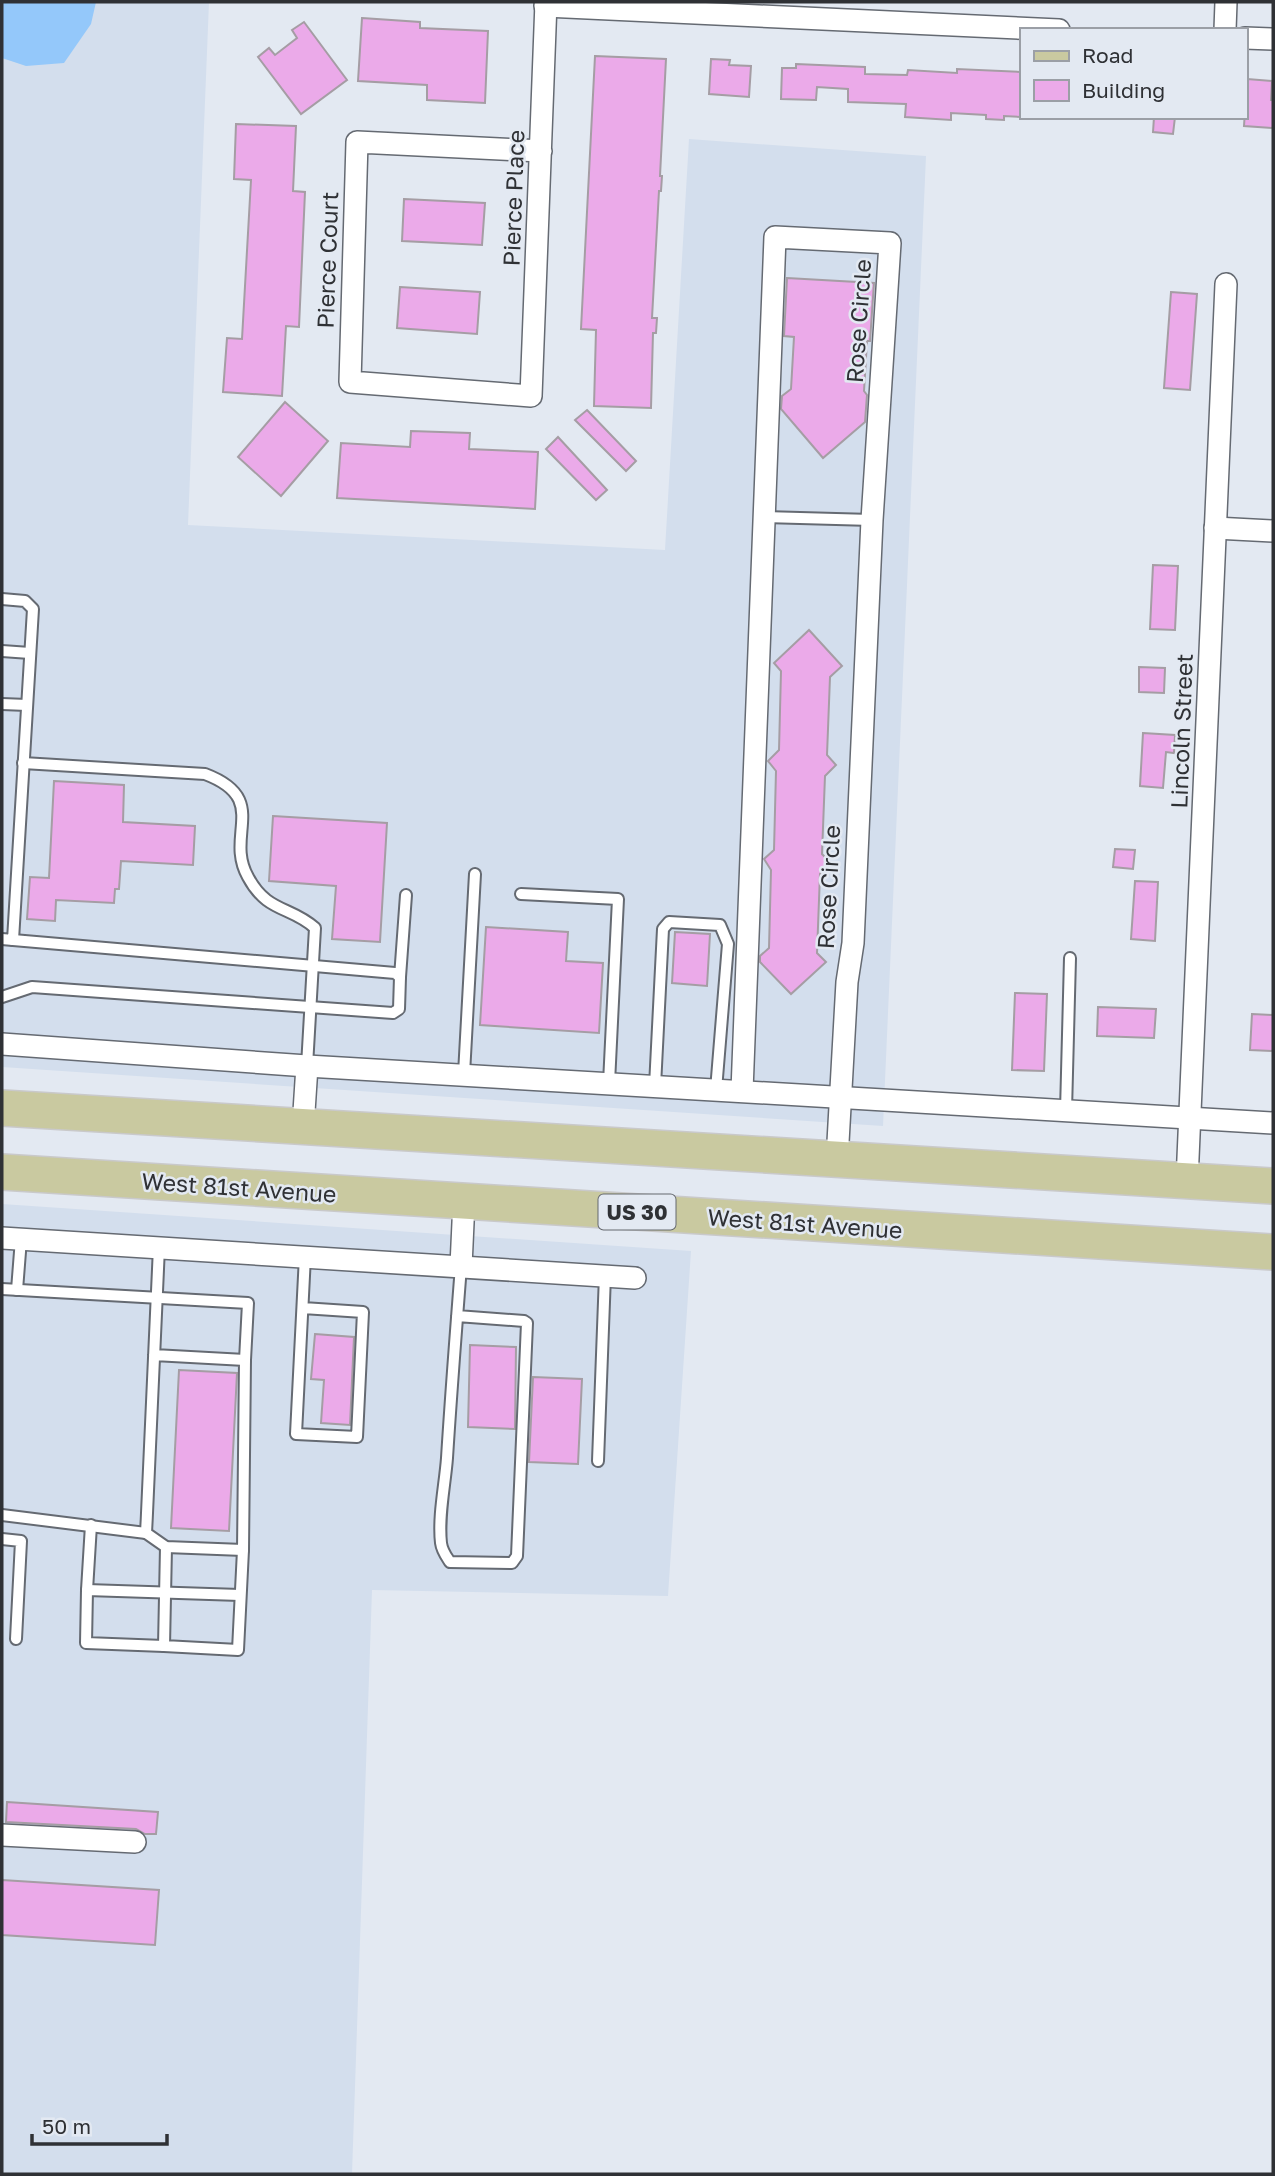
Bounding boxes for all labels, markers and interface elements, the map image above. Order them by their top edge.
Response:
legend [1020,28,1247,119]
text: Road [1082,42,1133,68]
text: Building [1082,77,1165,103]
street label: Pierce Place [497,129,529,267]
street label: Pierce Court [311,191,343,329]
street label: Rose Circle [840,258,876,384]
street label: Lincoln Street [1164,653,1198,809]
street label: Rose Circle [811,824,845,950]
street label: West 81st Avenue [141,1166,337,1208]
road number: US 30 [598,1194,676,1230]
street label: West 81st Avenue [707,1202,903,1244]
scale bar [32,2102,166,2146]
text: 50 m [42,2113,91,2139]

